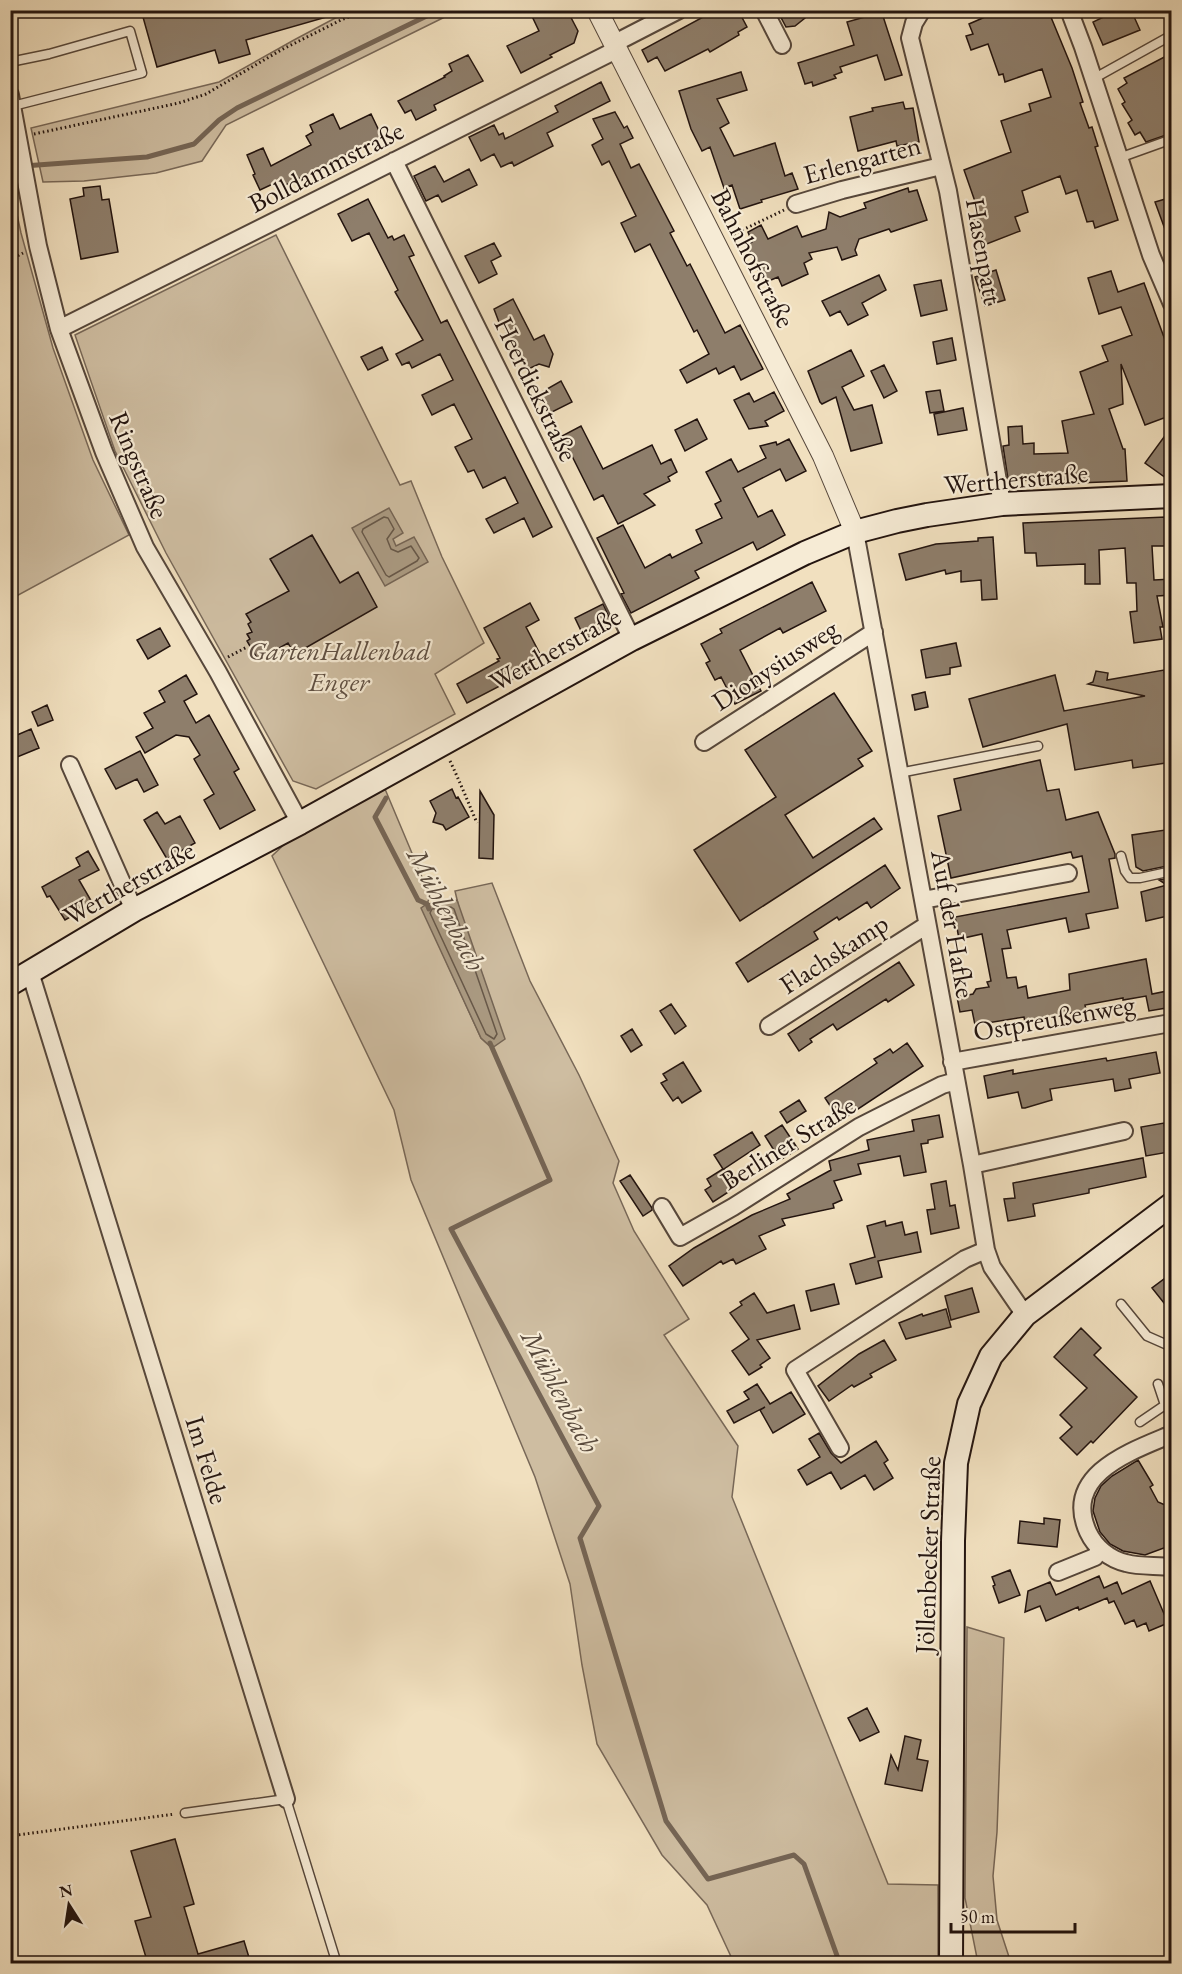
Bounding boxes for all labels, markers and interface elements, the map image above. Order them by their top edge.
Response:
street label: Bolldammstraße [242,113,409,221]
street label: Erlengarten [799,127,925,192]
street label: Bahnhofstraße [703,182,803,333]
street label: Hasenpatt [958,195,1011,307]
street label: Heerdiekstraße [486,311,586,467]
street label: Ringstraße [101,406,178,524]
street label: Wertherstraße [942,455,1090,502]
street label: Wertherstraße [483,598,626,699]
street label: Dionysiusweg [705,611,845,718]
park label: GartenHallenbad Enger [247,633,432,699]
street label: Wertherstraße [57,832,200,933]
water label: Mühlenbach [399,839,495,977]
street label: Auf der Hafke [923,846,984,1001]
street label: Flachskamp [773,905,895,1002]
street label: Ostpreußenweg [970,986,1138,1049]
street label: Berliner Straße [714,1087,862,1198]
water label: Mühlenbach [513,1321,609,1459]
street label: Im Felde [178,1412,237,1508]
street label: Jöllenbecker Straße [906,1456,948,1656]
north arrow [39,1875,99,1935]
text: N [57,1879,75,1902]
scale bar [951,1896,1076,1934]
text: 50 m [960,1905,995,1928]

